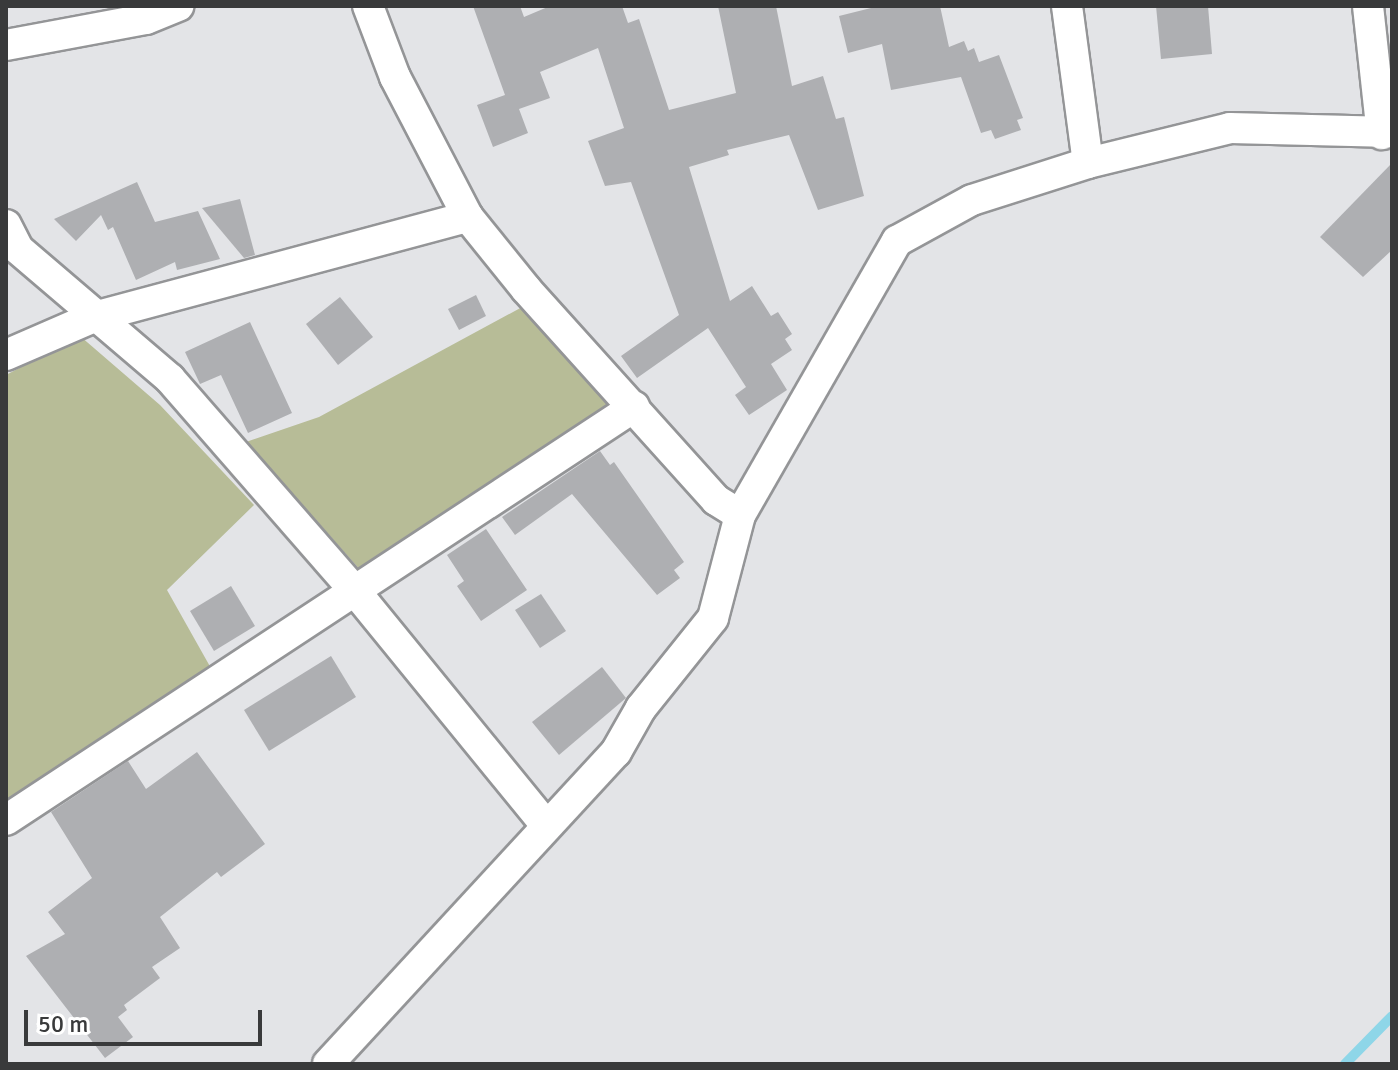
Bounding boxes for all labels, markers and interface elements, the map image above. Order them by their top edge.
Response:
scale bar [28,994,266,1044]
text: 50 m [38,1009,88,1039]

